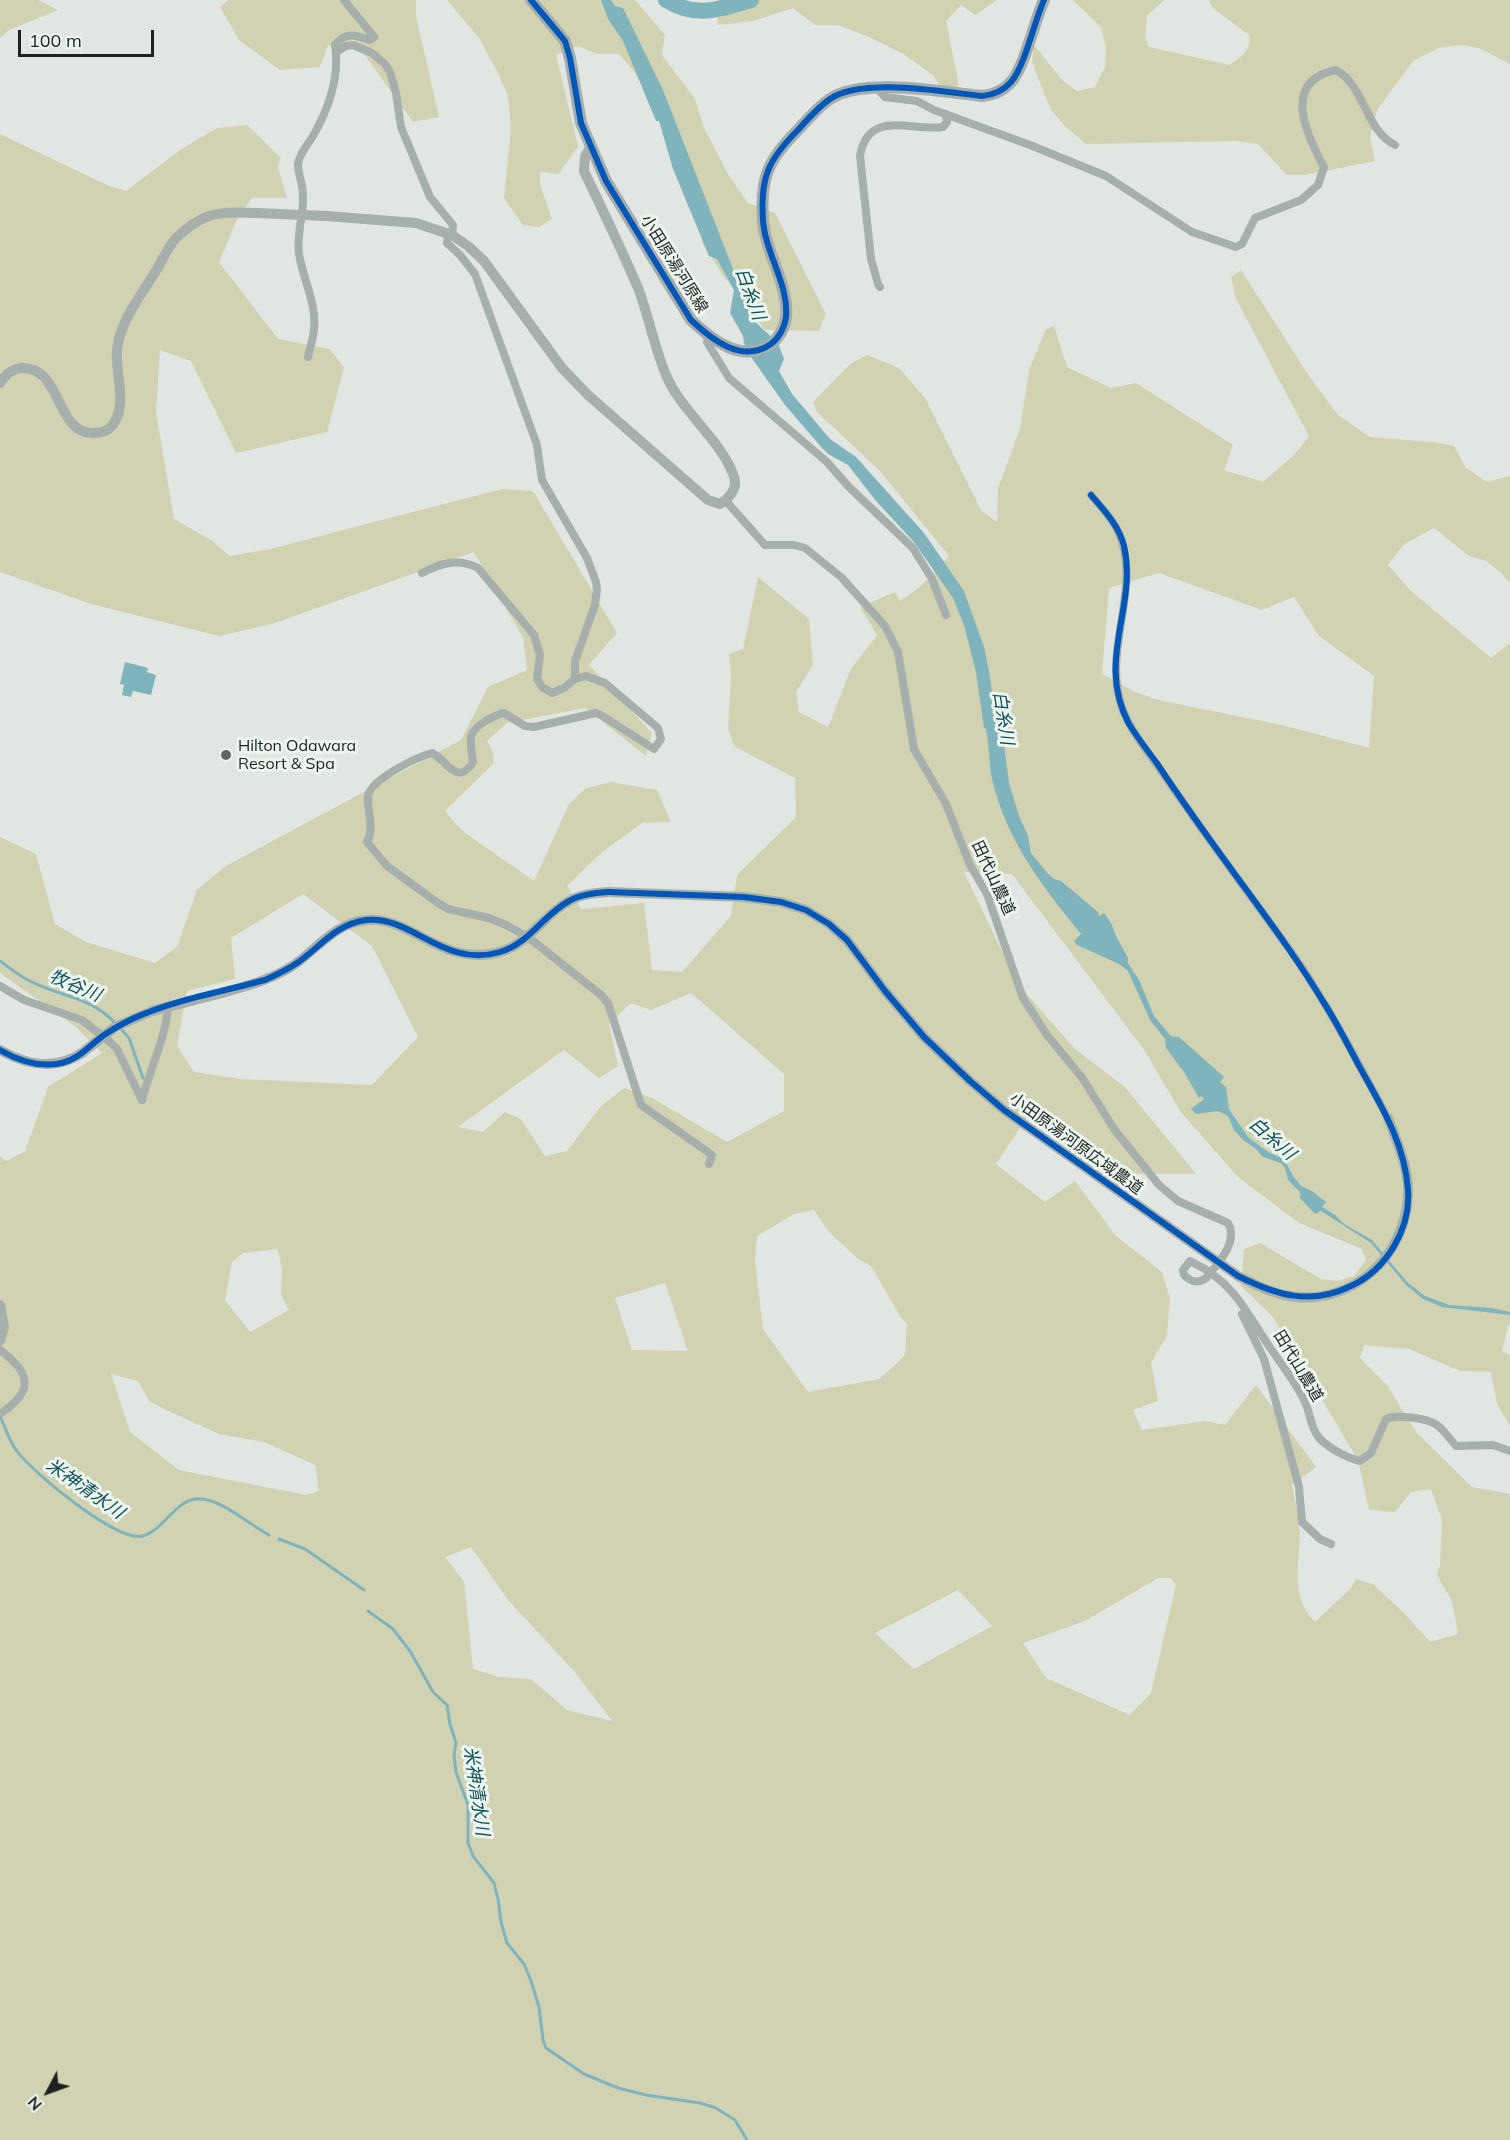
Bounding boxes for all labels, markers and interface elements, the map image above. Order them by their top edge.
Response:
scale bar [21,18,158,56]
text: 100 m [29,29,82,52]
street label: 小田原湯河原線 [636,211,712,317]
water label: 白糸川 [731,265,769,323]
water label: 白糸川 [988,690,1018,746]
place label: Hilton Odawara Resort & Spa [238,736,356,774]
marker: Hilton Odawara Resort & Spa [219,748,233,762]
street label: 田代山農道 [967,838,1019,918]
water label: 牧谷川 [46,966,104,1006]
street label: 小田原湯河原広域農道 [1006,1089,1146,1199]
water label: 白糸川 [1245,1113,1299,1165]
street label: 田代山農道 [1269,1327,1327,1405]
water label: 米神清水川 [42,1454,128,1524]
water label: 米神清水川 [459,1745,493,1837]
north arrow [18,2062,78,2122]
text: N [23,2093,46,2115]

